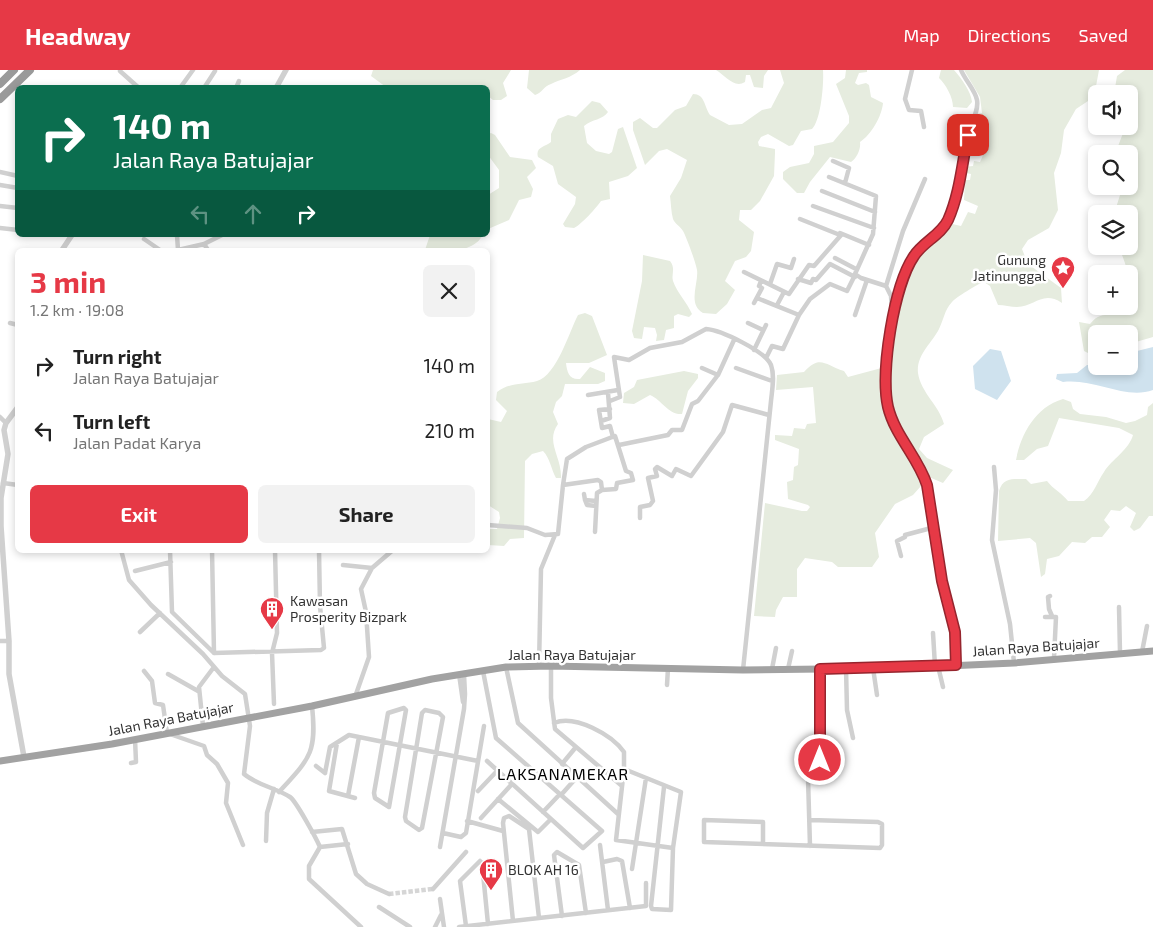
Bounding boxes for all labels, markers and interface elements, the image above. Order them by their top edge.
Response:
text: Headway [25,21,131,50]
text: Map [903,24,940,46]
text: Directions [968,24,1051,46]
text: Saved [1079,24,1128,46]
map controls [1088,85,1138,375]
button: sound [1088,85,1138,135]
text: 140 m [113,104,211,146]
icon: right [30,105,95,170]
pin [947,114,989,156]
icon: arrive [954,121,982,149]
button: search [1088,145,1138,195]
text: Jalan Raya Batujajar [113,146,314,172]
icon: left [186,200,214,228]
icon: ahead [239,200,267,228]
icon: right [292,200,320,228]
button: layers [1088,205,1138,255]
place label: Gunung Jatinunggal [973,251,1047,284]
place icon: Gunung Jatinunggal [1050,255,1076,289]
text: 3 min [30,263,106,299]
button: close [423,265,475,317]
button: + [1088,265,1138,315]
text: 1.2 km · 19:08 [30,300,124,319]
button: − [1088,325,1138,375]
text: Turn right [73,345,161,368]
icon: right [30,352,58,380]
text: 140 m [423,354,475,377]
text: Jalan Raya Batujajar [73,368,219,387]
text: Turn left [73,410,150,433]
icon: left [30,417,58,445]
text: 210 m [424,419,475,442]
text: Jalan Padat Karya [73,433,201,452]
button: Exit [30,485,248,543]
button: Share [258,485,475,543]
place label: Kawasan Prosperity Bizpark [290,592,407,625]
building icon: Kawasan Prosperity Bizpark [259,596,285,630]
street label: Jalan Raya Batujajar [972,634,1101,659]
street label: Jalan Raya Batujajar [508,646,636,663]
street label: Jalan Raya Batujajar [107,698,236,739]
position arrow [793,733,845,785]
district label: LAKSANAMEKAR [497,764,629,783]
building icon: BLOK AH 16 [478,857,504,891]
place label: BLOK AH 16 [508,861,579,878]

